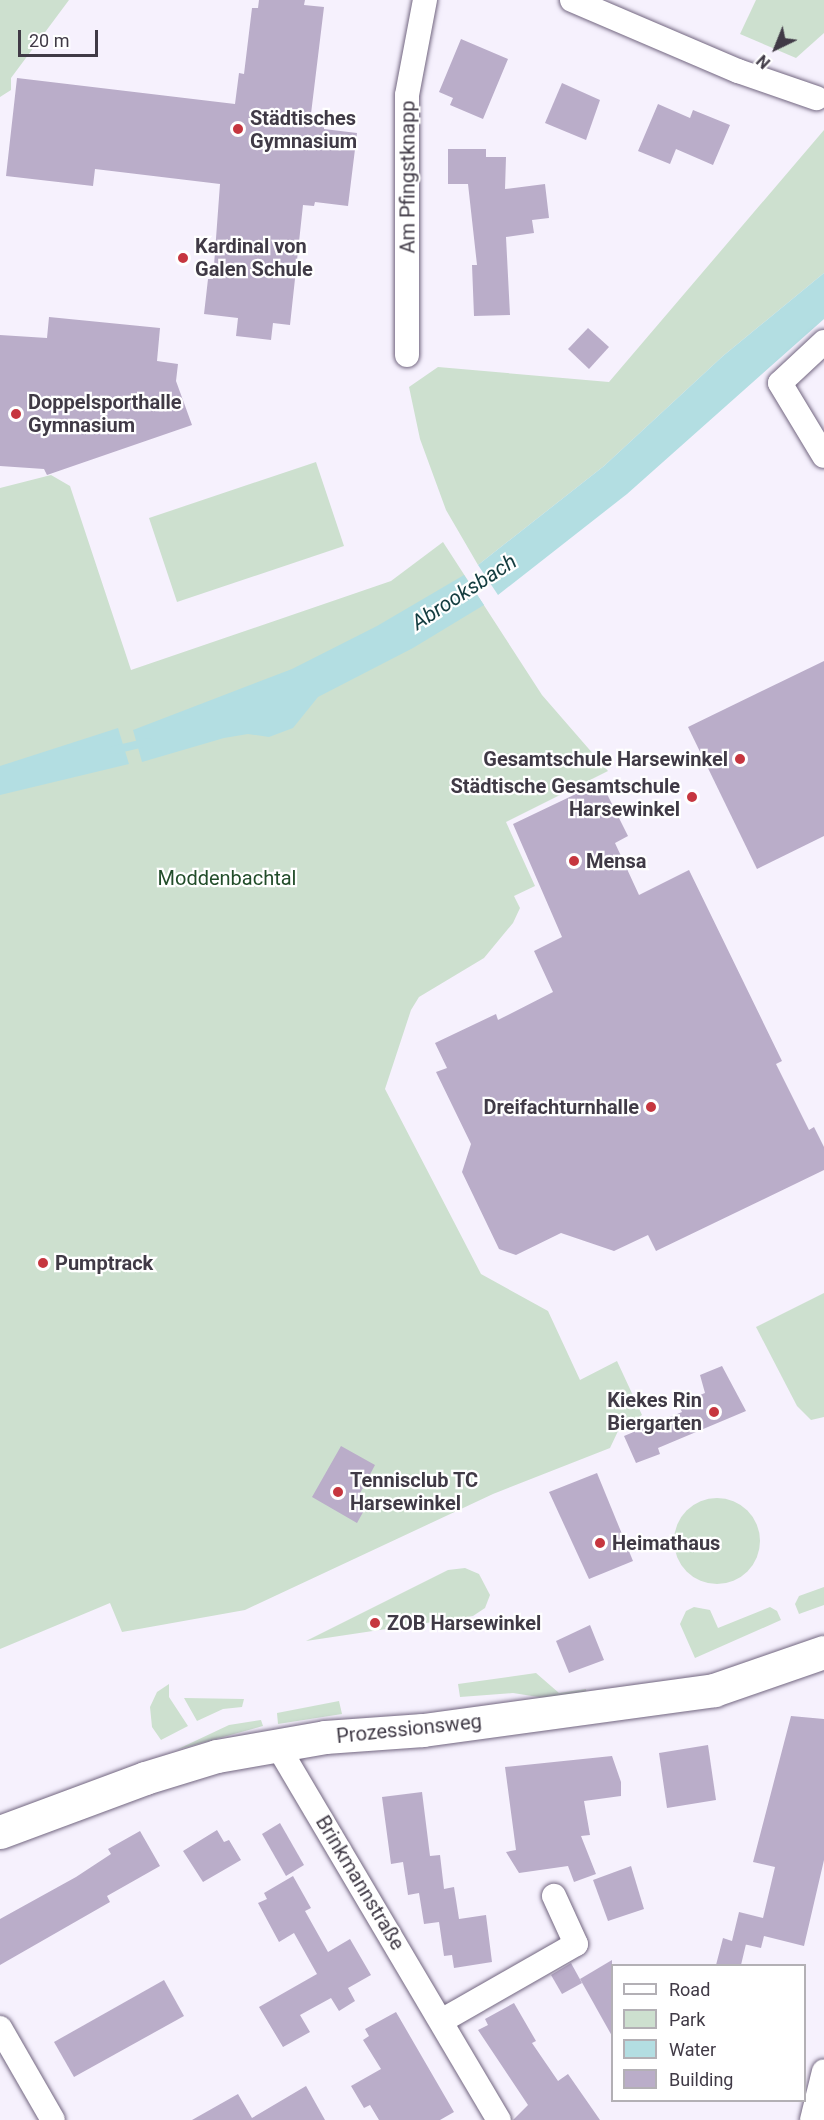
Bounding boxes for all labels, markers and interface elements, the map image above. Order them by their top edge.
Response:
scale bar [21,18,100,56]
north arrow [746,18,806,78]
text: 20 m [29,30,69,51]
text: N [753,51,774,72]
street label: Am Pfingstknapp [396,101,420,253]
place label: Städtisches Gymnasium [250,106,357,153]
marker: Städtisches Gymnasium [231,122,245,136]
place label: Kardinal von Galen Schule [195,234,313,281]
marker: Kardinal von Galen Schule [176,251,190,265]
place label: Doppelsporthalle Gymnasium [28,390,182,437]
marker: Doppelsporthalle Gymnasium [9,407,23,421]
water label: Abrooksbach [407,549,521,635]
place label: Gesamtschule Harsewinkel [483,747,728,771]
marker: Gesamtschule Harsewinkel [733,752,747,766]
place label: Städtische Gesamtschule Harsewinkel [451,774,680,821]
marker: Städtische Gesamtschule Harsewinkel [685,790,699,804]
place label: Mensa [586,849,646,873]
marker: Mensa [567,854,581,868]
park label: Moddenbachtal [158,866,296,890]
place label: Dreifachturnhalle [483,1095,639,1119]
marker: Dreifachturnhalle [644,1100,658,1114]
place label: Pumptrack [55,1251,153,1275]
marker: Pumptrack [36,1256,50,1270]
place label: Kiekes Rin Biergarten [607,1388,702,1435]
marker: Kiekes Rin Biergarten [707,1405,721,1419]
place label: Tennisclub TC Harsewinkel [350,1468,479,1515]
marker: Tennisclub TC Harsewinkel [331,1485,345,1499]
place label: Heimathaus [612,1531,720,1555]
marker: Heimathaus [593,1536,607,1550]
place label: ZOB Harsewinkel [387,1611,541,1635]
marker: ZOB Harsewinkel [368,1616,382,1630]
street label: Prozessionsweg [335,1709,483,1749]
street label: Brinkmannstraße [310,1811,410,1955]
legend [611,1964,806,2102]
text: Road [669,1979,710,2000]
text: Park [669,2009,705,2030]
text: Water [669,2039,716,2060]
text: Building [669,2069,733,2090]

